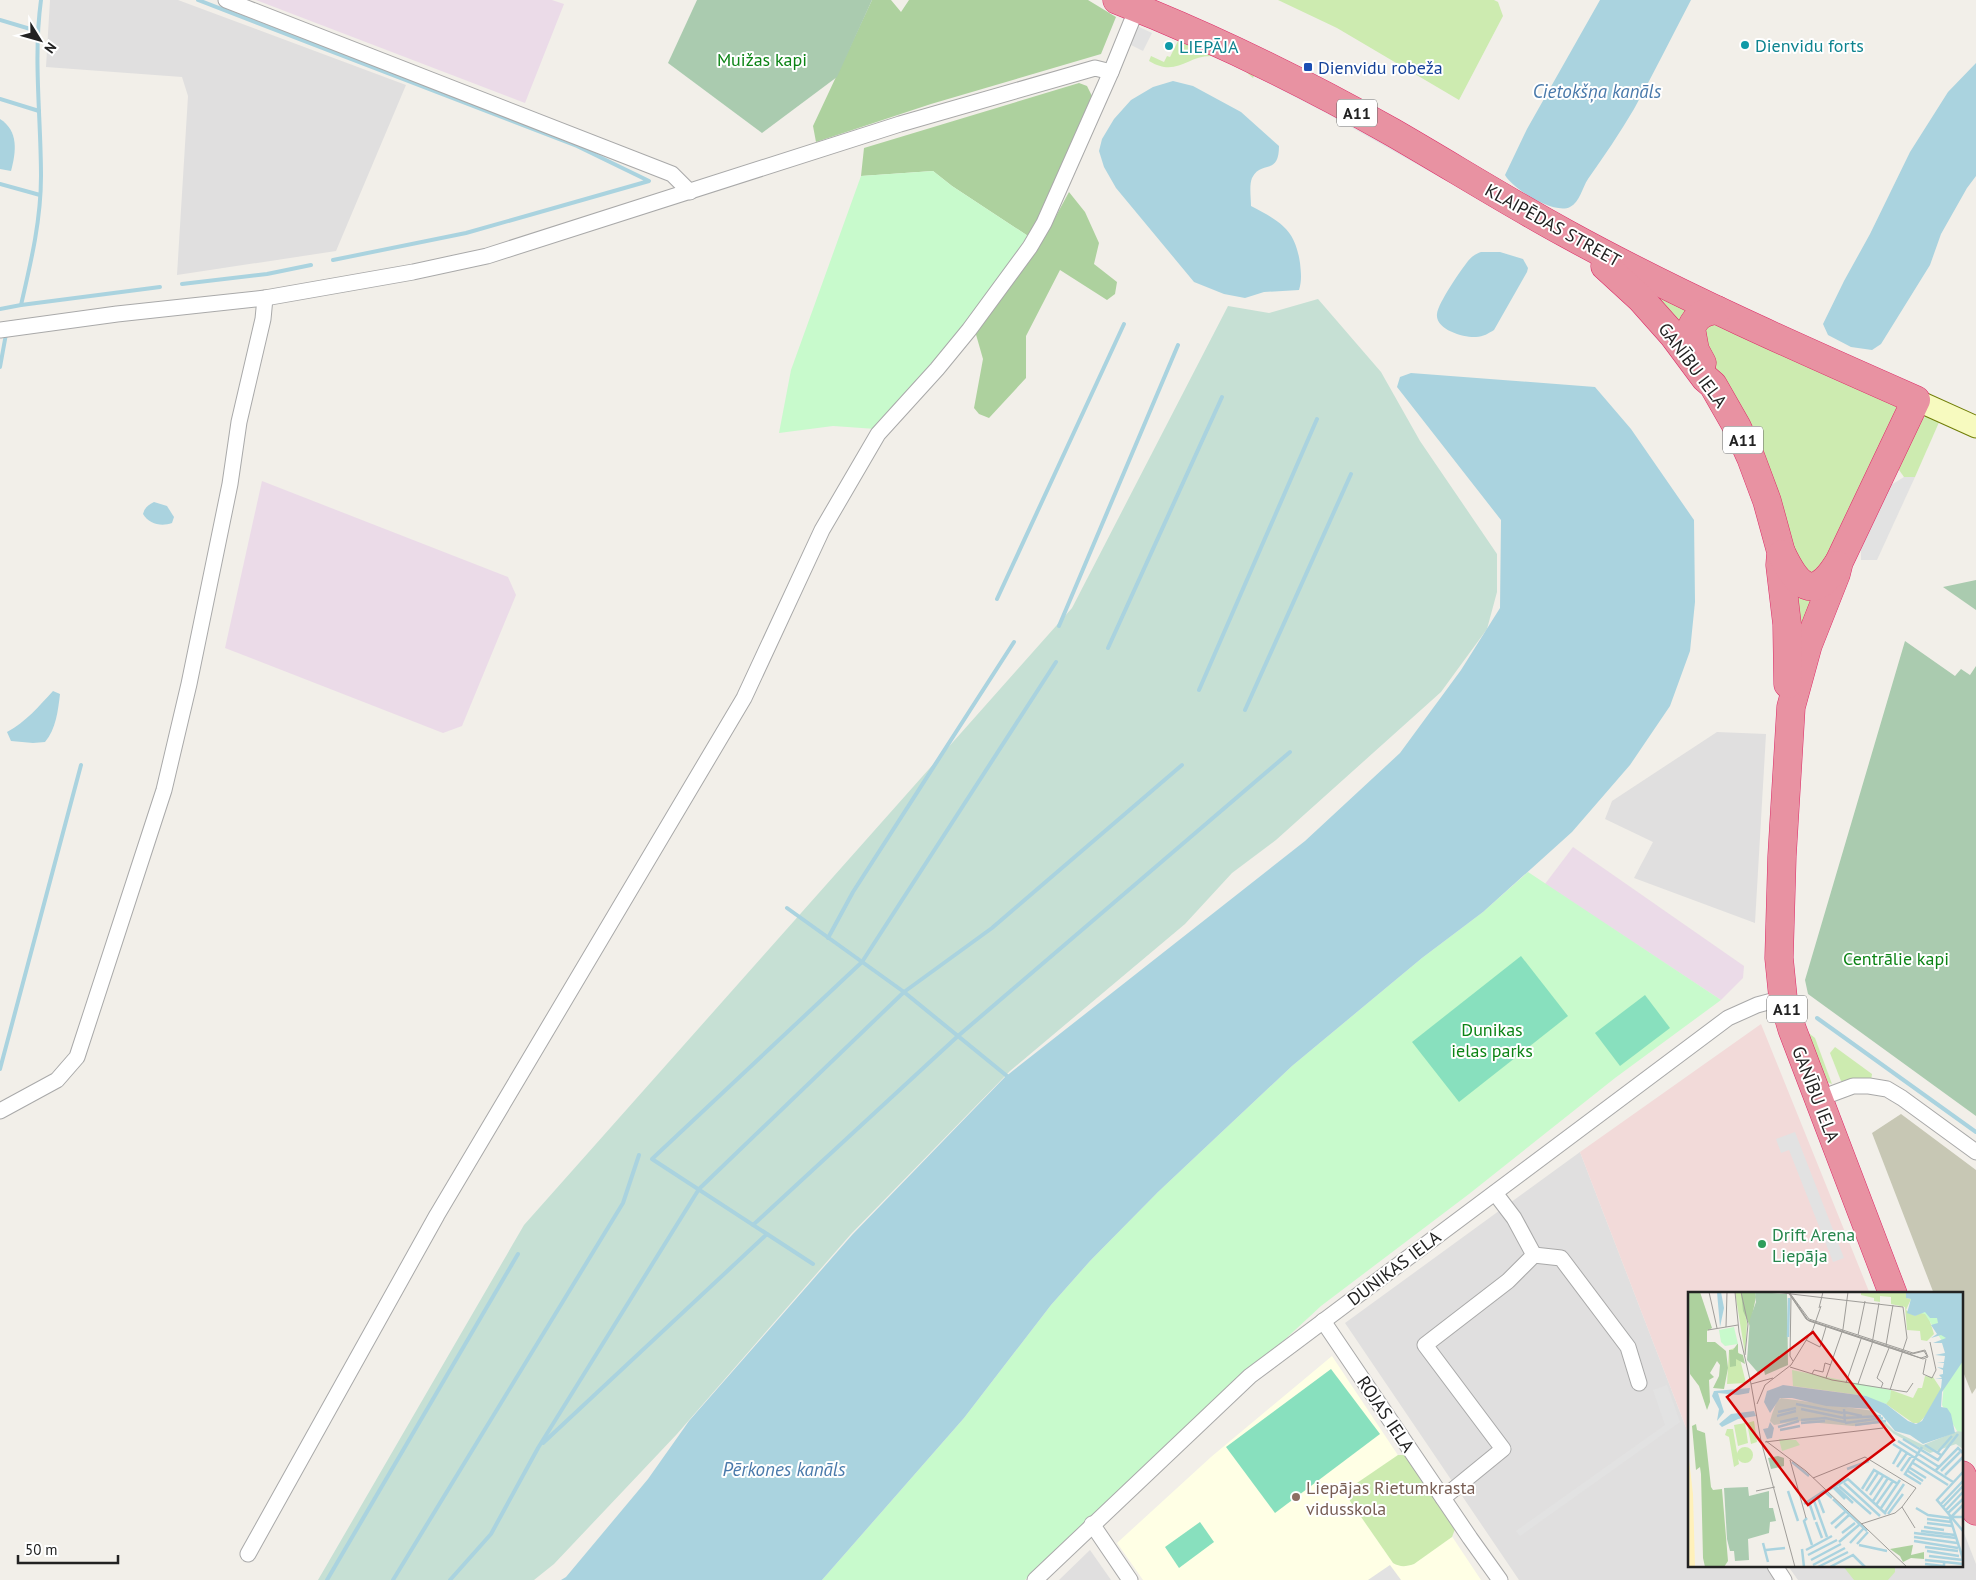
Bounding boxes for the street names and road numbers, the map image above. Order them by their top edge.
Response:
road number: A11 [1337,100,1377,126]
street label: KLAIPĒDAS STREET [1481,178,1625,272]
street label: GANĪBU IELA [1653,318,1733,413]
road number: A11 [1723,426,1763,454]
road number: A11 [1767,996,1807,1022]
street label: GANĪBU IELA [1787,1043,1845,1146]
street label: DUNIKAS IELA [1343,1225,1446,1311]
street label: ROJAS IELA [1352,1371,1420,1457]

